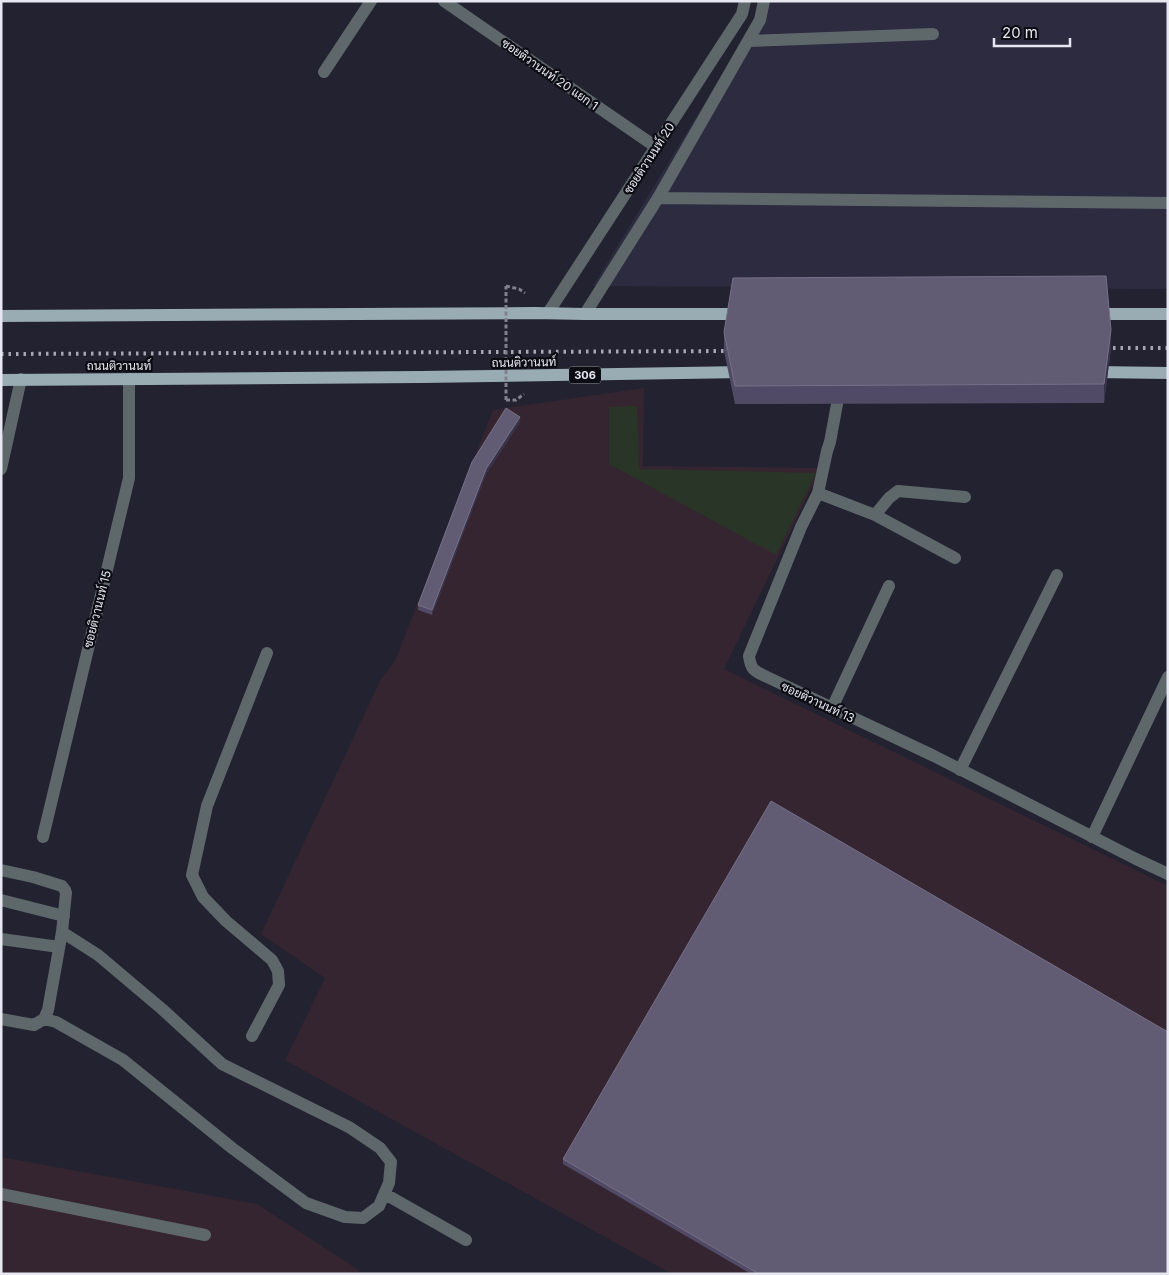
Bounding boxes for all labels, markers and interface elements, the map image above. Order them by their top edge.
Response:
scale bar [994,15,1070,47]
text: 20 m [1002,23,1038,42]
street label: ซอยติวานนท์ 20 แยก 1 [499,35,601,113]
street label: ซอยติวานนท์ 20 [620,120,678,196]
street label: ถนนติวานนท์ [492,354,556,370]
street label: ถนนติวานนท์ [87,358,151,373]
road number: 306 [569,366,601,384]
street label: ซอยติวานนท์ 15 [80,569,114,649]
street label: ซอยติวานนท์ 13 [779,678,857,726]

